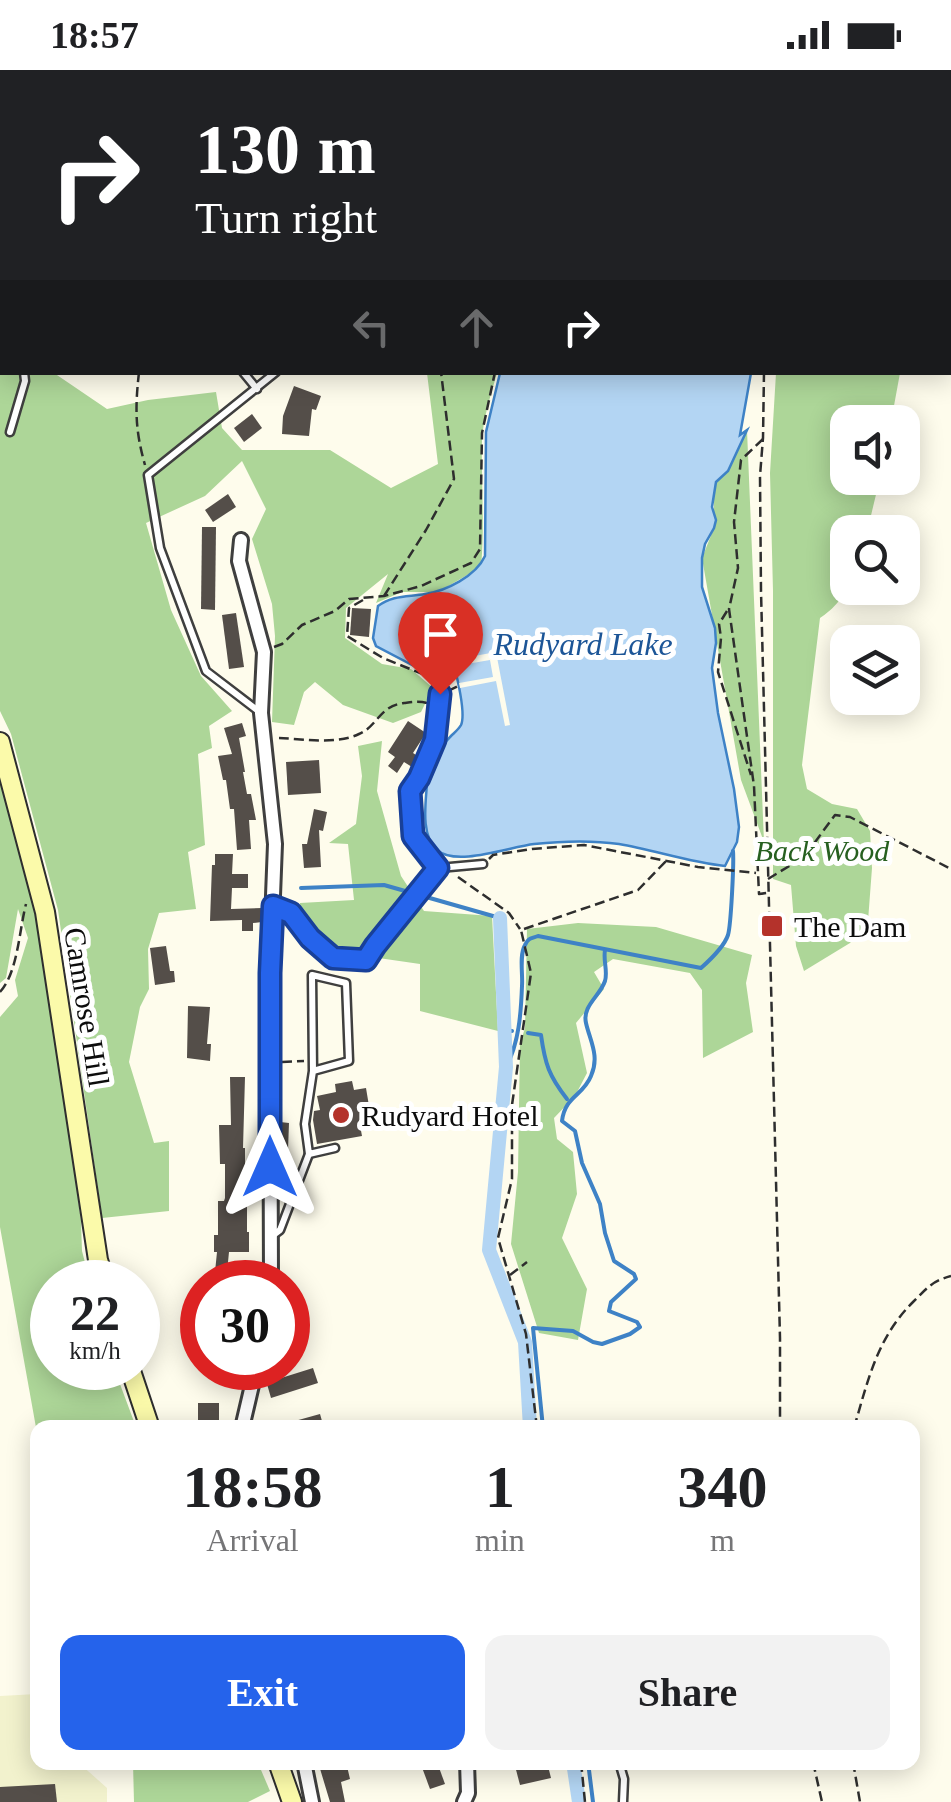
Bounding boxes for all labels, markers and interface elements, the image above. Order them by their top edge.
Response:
text: 18:57 [50,14,139,56]
icon: right [30,110,160,240]
text: 130 m [195,111,376,188]
text: Turn right [195,193,377,243]
icon: left [344,300,399,355]
icon: ahead [449,300,504,355]
icon: right [554,300,609,355]
map controls [830,405,920,715]
button: sound [830,405,920,495]
button: search [830,515,920,605]
pin [398,592,483,695]
icon: arrive [413,607,468,662]
button: layers [830,625,920,715]
water label: Rudyard Lake [492,626,673,662]
park label: Back Wood [755,834,890,867]
place label: The Dam [794,910,906,943]
marker: The Dam [759,913,785,939]
street label: Camrose Hill [58,925,116,1089]
place label: Rudyard Hotel [361,1099,538,1132]
marker: Rudyard Hotel [330,1104,352,1126]
position arrow [218,1115,322,1219]
speed limit sign: 30 [180,1260,310,1390]
text: 22 [70,1285,120,1341]
text: km/h [69,1337,121,1364]
text: 18:58 [183,1454,323,1520]
text: 1 [485,1454,515,1520]
text: 340 [677,1454,767,1520]
text: Arrival [206,1522,299,1558]
text: min [475,1522,525,1558]
text: m [710,1522,735,1558]
button: Exit [60,1635,465,1750]
button: Share [485,1635,890,1750]

